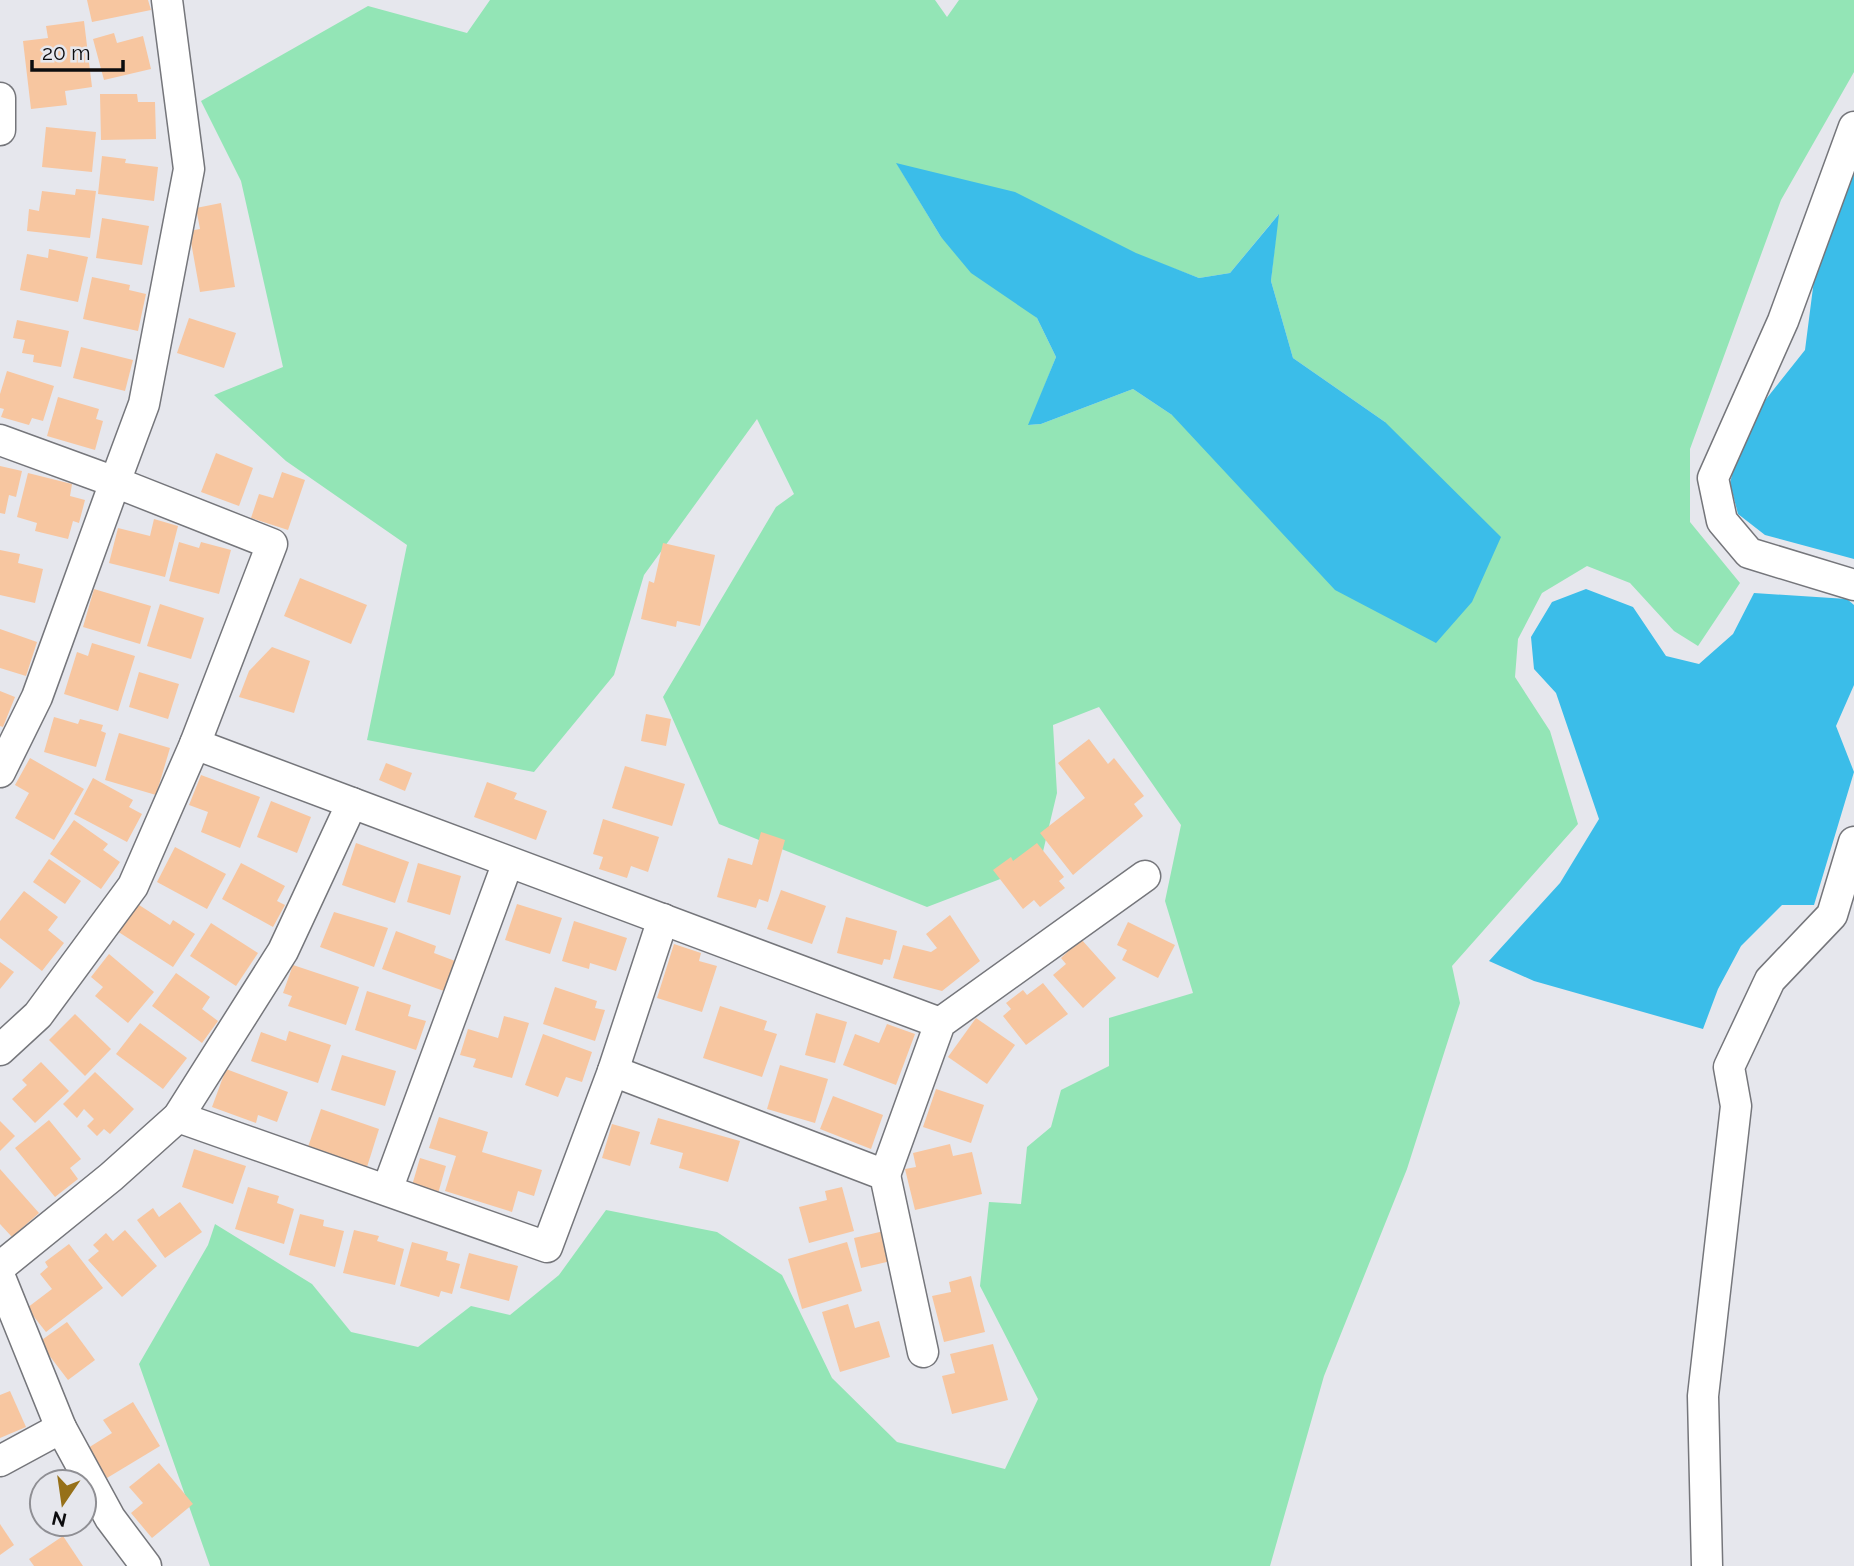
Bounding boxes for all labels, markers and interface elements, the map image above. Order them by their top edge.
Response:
scale bar [32,28,122,72]
text: 20 m [42,40,90,65]
north arrow [28,1468,98,1538]
text: N [50,1507,69,1532]

